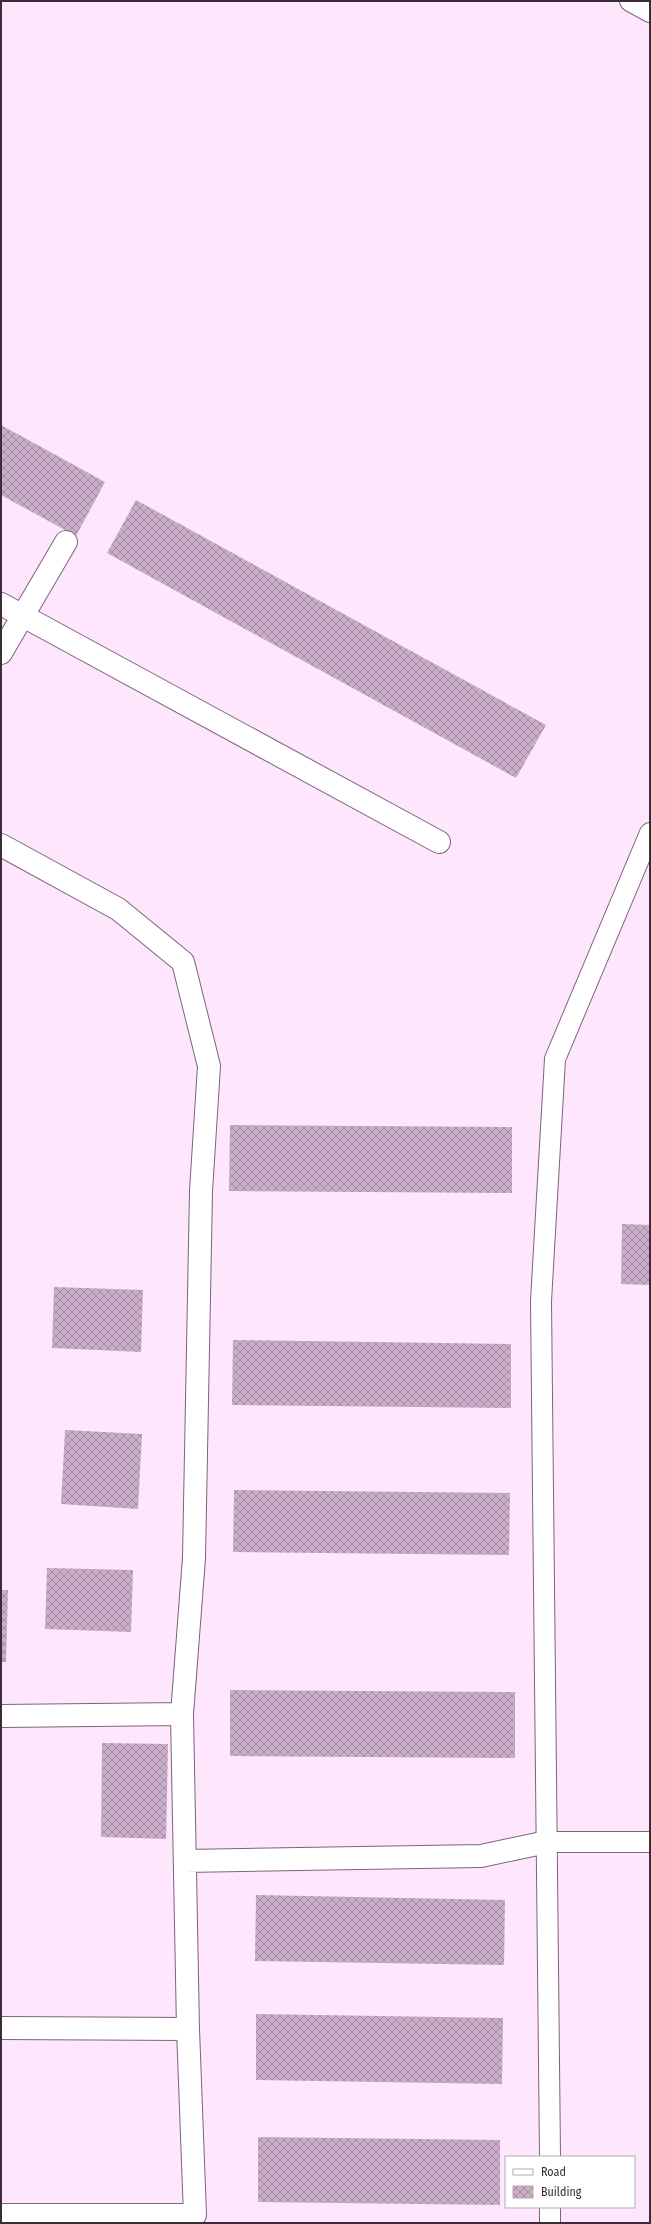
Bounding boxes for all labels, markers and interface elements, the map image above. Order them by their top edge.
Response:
legend [505,2156,635,2208]
text: Road [541,2165,566,2179]
text: Building [541,2185,582,2199]

